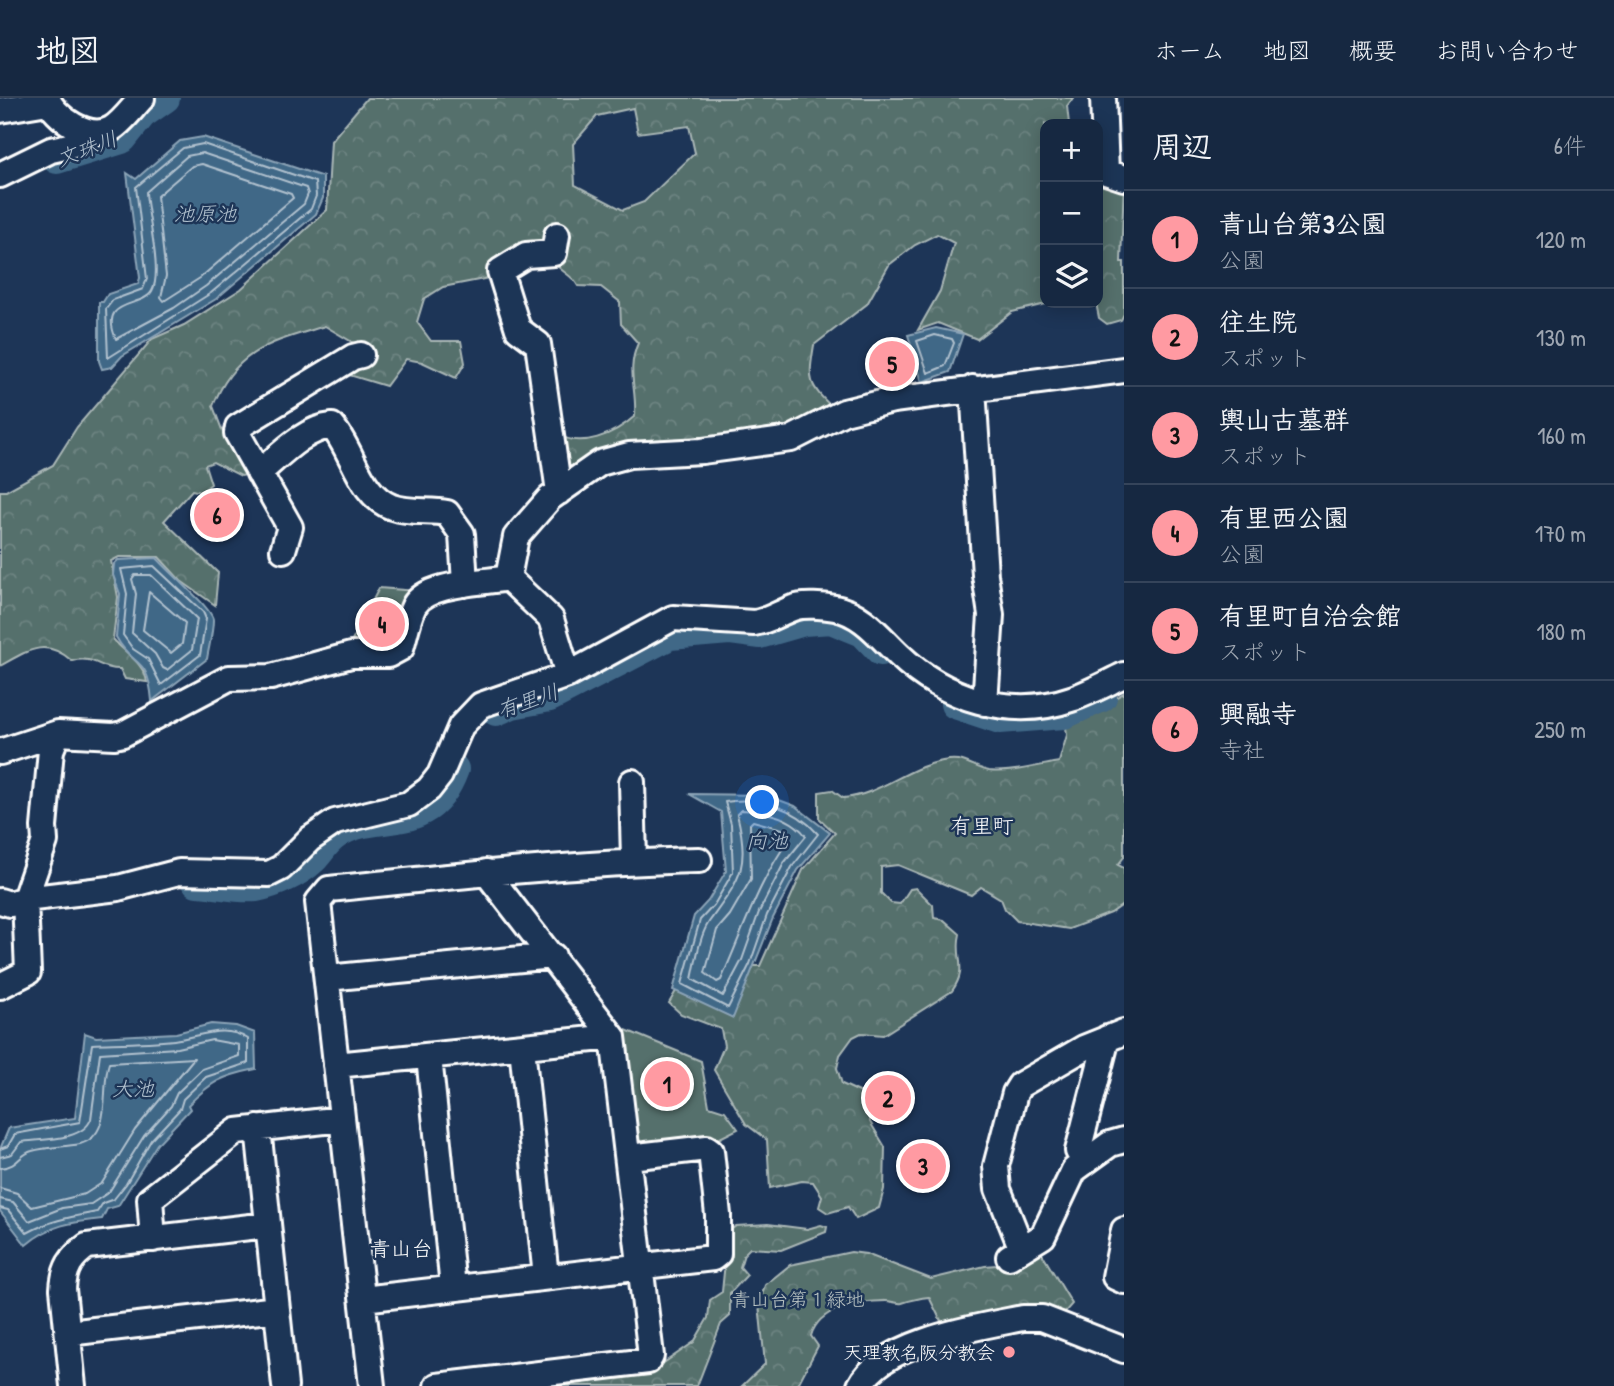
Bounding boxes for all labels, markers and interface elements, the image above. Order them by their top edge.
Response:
text: 地図 [35,28,101,72]
text: ホーム [1154,34,1225,66]
text: 地図 [1263,34,1311,66]
text: 概要 [1349,34,1397,66]
text: お問い合わせ [1435,34,1579,66]
map controls [1040,119,1103,308]
button: + [1040,119,1103,182]
water label: 文珠川 [52,124,121,173]
text: 周辺 [1152,126,1212,166]
text: 6件 [1554,130,1586,161]
button: − [1040,182,1103,245]
water label: 池原池 [174,199,237,228]
text: 青山台第3公園 [1219,206,1387,241]
text: 1 [1171,224,1179,255]
text: 120 m [1536,224,1586,255]
text: 公園 [1219,244,1265,275]
button: layers [1040,245,1103,308]
text: 往生院 [1219,304,1297,339]
text: 2 [1170,322,1180,353]
text: 130 m [1536,322,1586,353]
pin: 5 [869,338,915,390]
text: スポット [1219,342,1311,373]
text: 輿山古墓群 [1219,402,1349,437]
text: 3 [1170,420,1180,451]
text: 160 m [1537,420,1586,451]
text: スポット [1219,440,1311,471]
pin: 6 [194,489,240,541]
text: 有里西公園 [1219,500,1349,535]
text: 4 [1171,518,1179,549]
text: 170 m [1535,518,1586,549]
text: 公園 [1219,538,1265,569]
pin: 4 [359,598,405,650]
text: 有里町自治会館 [1219,598,1401,633]
text: 5 [1170,616,1180,647]
text: 180 m [1536,616,1586,647]
text: スポット [1219,636,1311,667]
water label: 有里川 [493,677,562,724]
text: 興融寺 [1219,696,1297,731]
text: 6 [1170,714,1180,745]
text: 250 m [1534,714,1586,745]
text: 寺社 [1219,734,1265,765]
your location [745,785,779,819]
district label: 有里町 [951,811,1014,840]
water label: 向池 [746,826,789,855]
pin: 1 [644,1058,690,1110]
pin: 2 [865,1072,911,1124]
water label: 大池 [112,1074,155,1103]
pin: 3 [900,1140,946,1192]
district label: 青山台 [370,1234,433,1263]
park label: 青山台第１緑地 [731,1286,865,1312]
place label: 天理教名阪分教会 [843,1339,995,1365]
marker: 天理教名阪分教会 [1001,1344,1017,1360]

